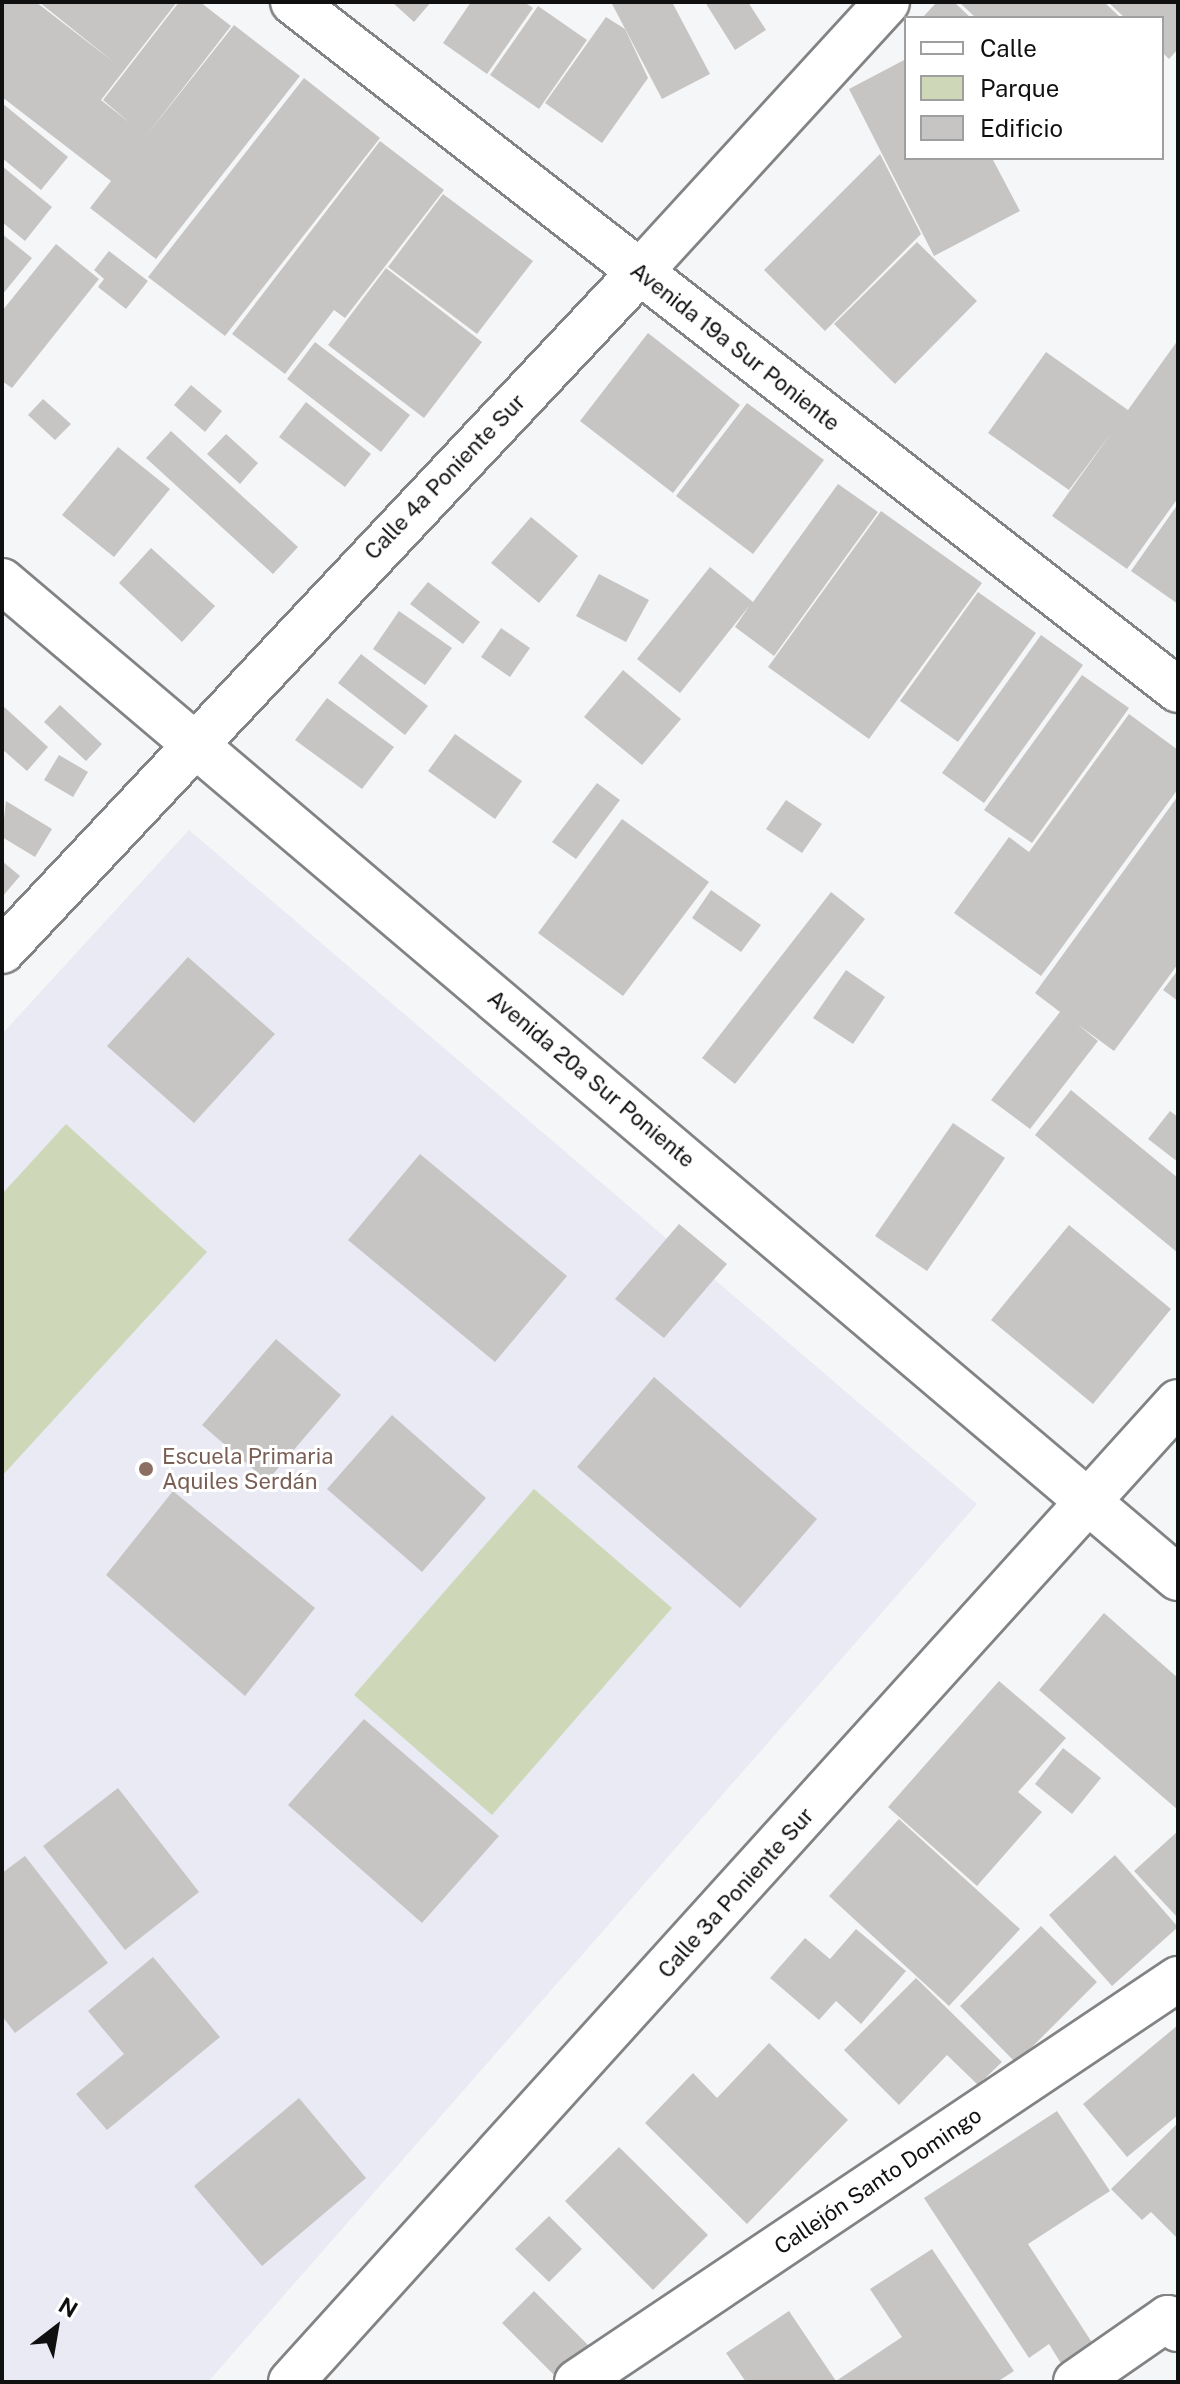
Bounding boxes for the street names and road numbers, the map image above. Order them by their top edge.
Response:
street label: Avenida 19a Sur Poniente [625,257,845,437]
street label: Calle 4a Poniente Sur [359,389,531,565]
street label: Avenida 20a Sur Poniente [482,985,700,1173]
street label: Calle 3a Poniente Sur [653,1802,819,1984]
street label: Callejón Santo Domingo [769,2102,987,2260]

